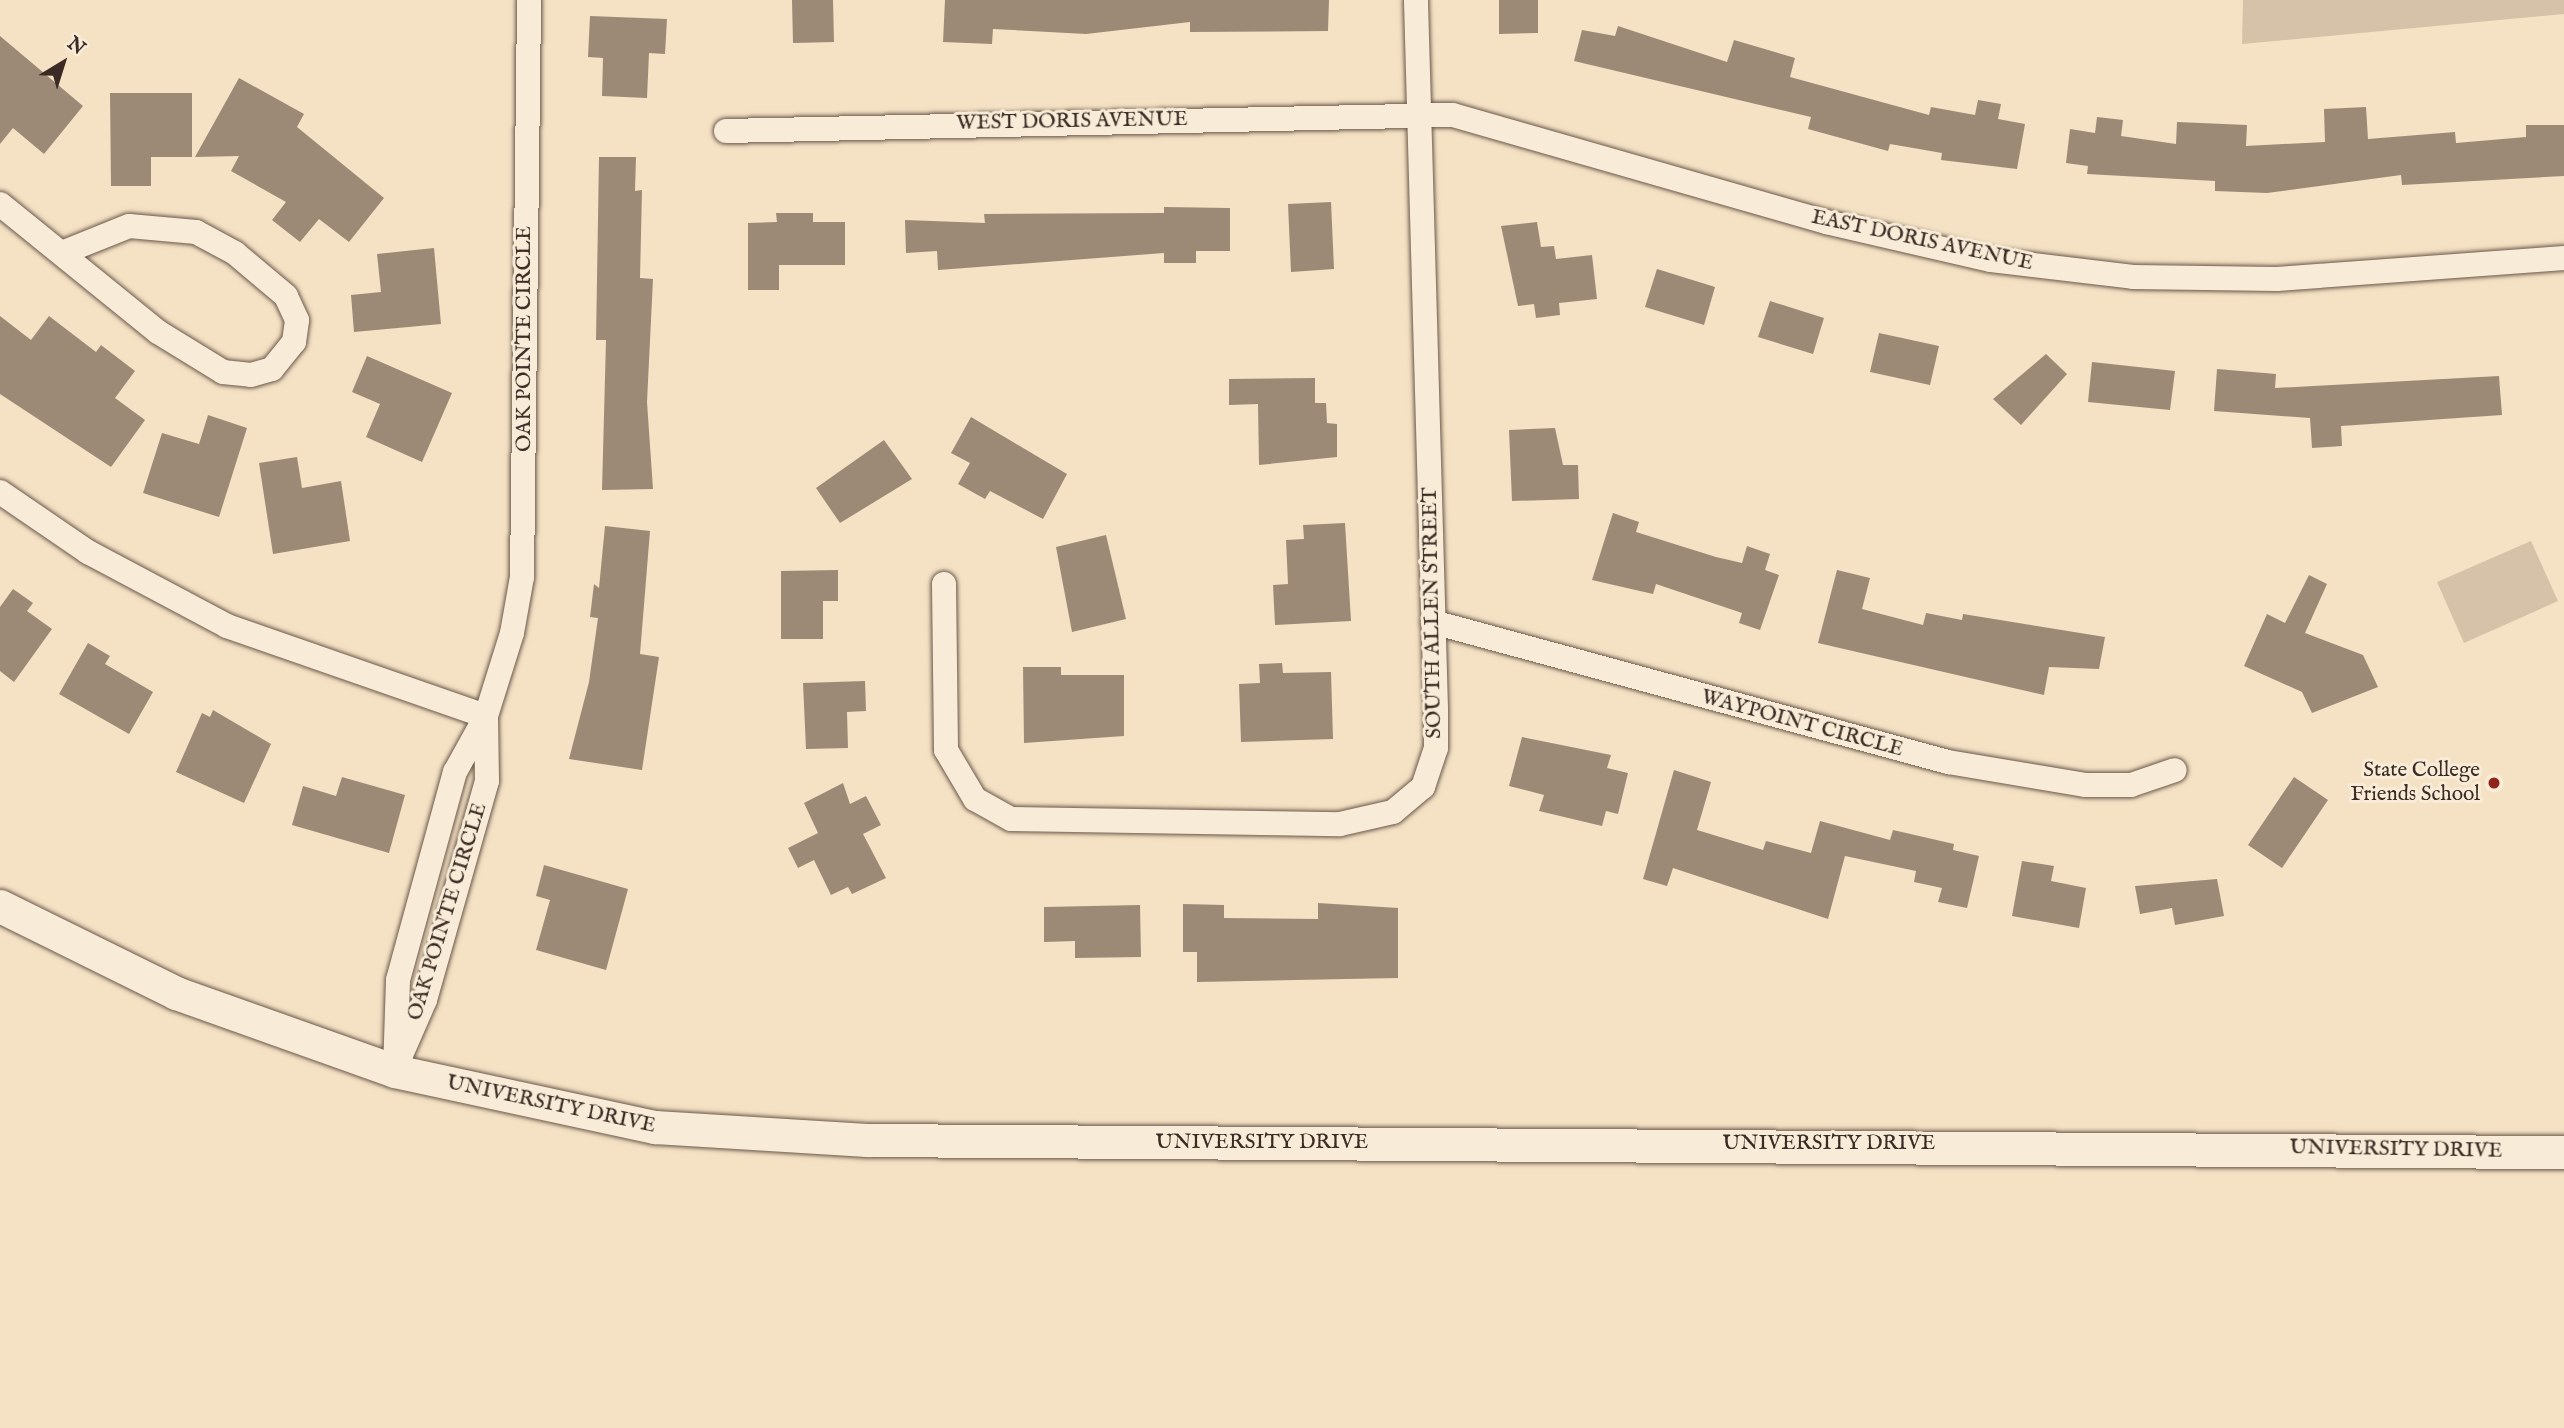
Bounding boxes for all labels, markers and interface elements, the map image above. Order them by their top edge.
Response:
north arrow [28,28,98,98]
text: N [62,32,90,61]
street label: WEST DORIS AVENUE [956,107,1188,137]
street label: EAST DORIS AVENUE [1809,205,2035,277]
street label: OAK POINTE CIRCLE [512,226,538,452]
street label: SOUTH ALLEN STREET [1418,487,1448,739]
street label: WAYPOINT CIRCLE [1698,685,1906,763]
place label: State College Friends School [2351,758,2480,808]
marker: State College Friends School [2486,775,2502,791]
street label: OAK POINTE CIRCLE [403,800,493,1024]
street label: UNIVERSITY DRIVE [444,1071,658,1139]
street label: UNIVERSITY DRIVE [1156,1130,1368,1156]
street label: UNIVERSITY DRIVE [1723,1131,1935,1157]
street label: UNIVERSITY DRIVE [2289,1136,2503,1164]

